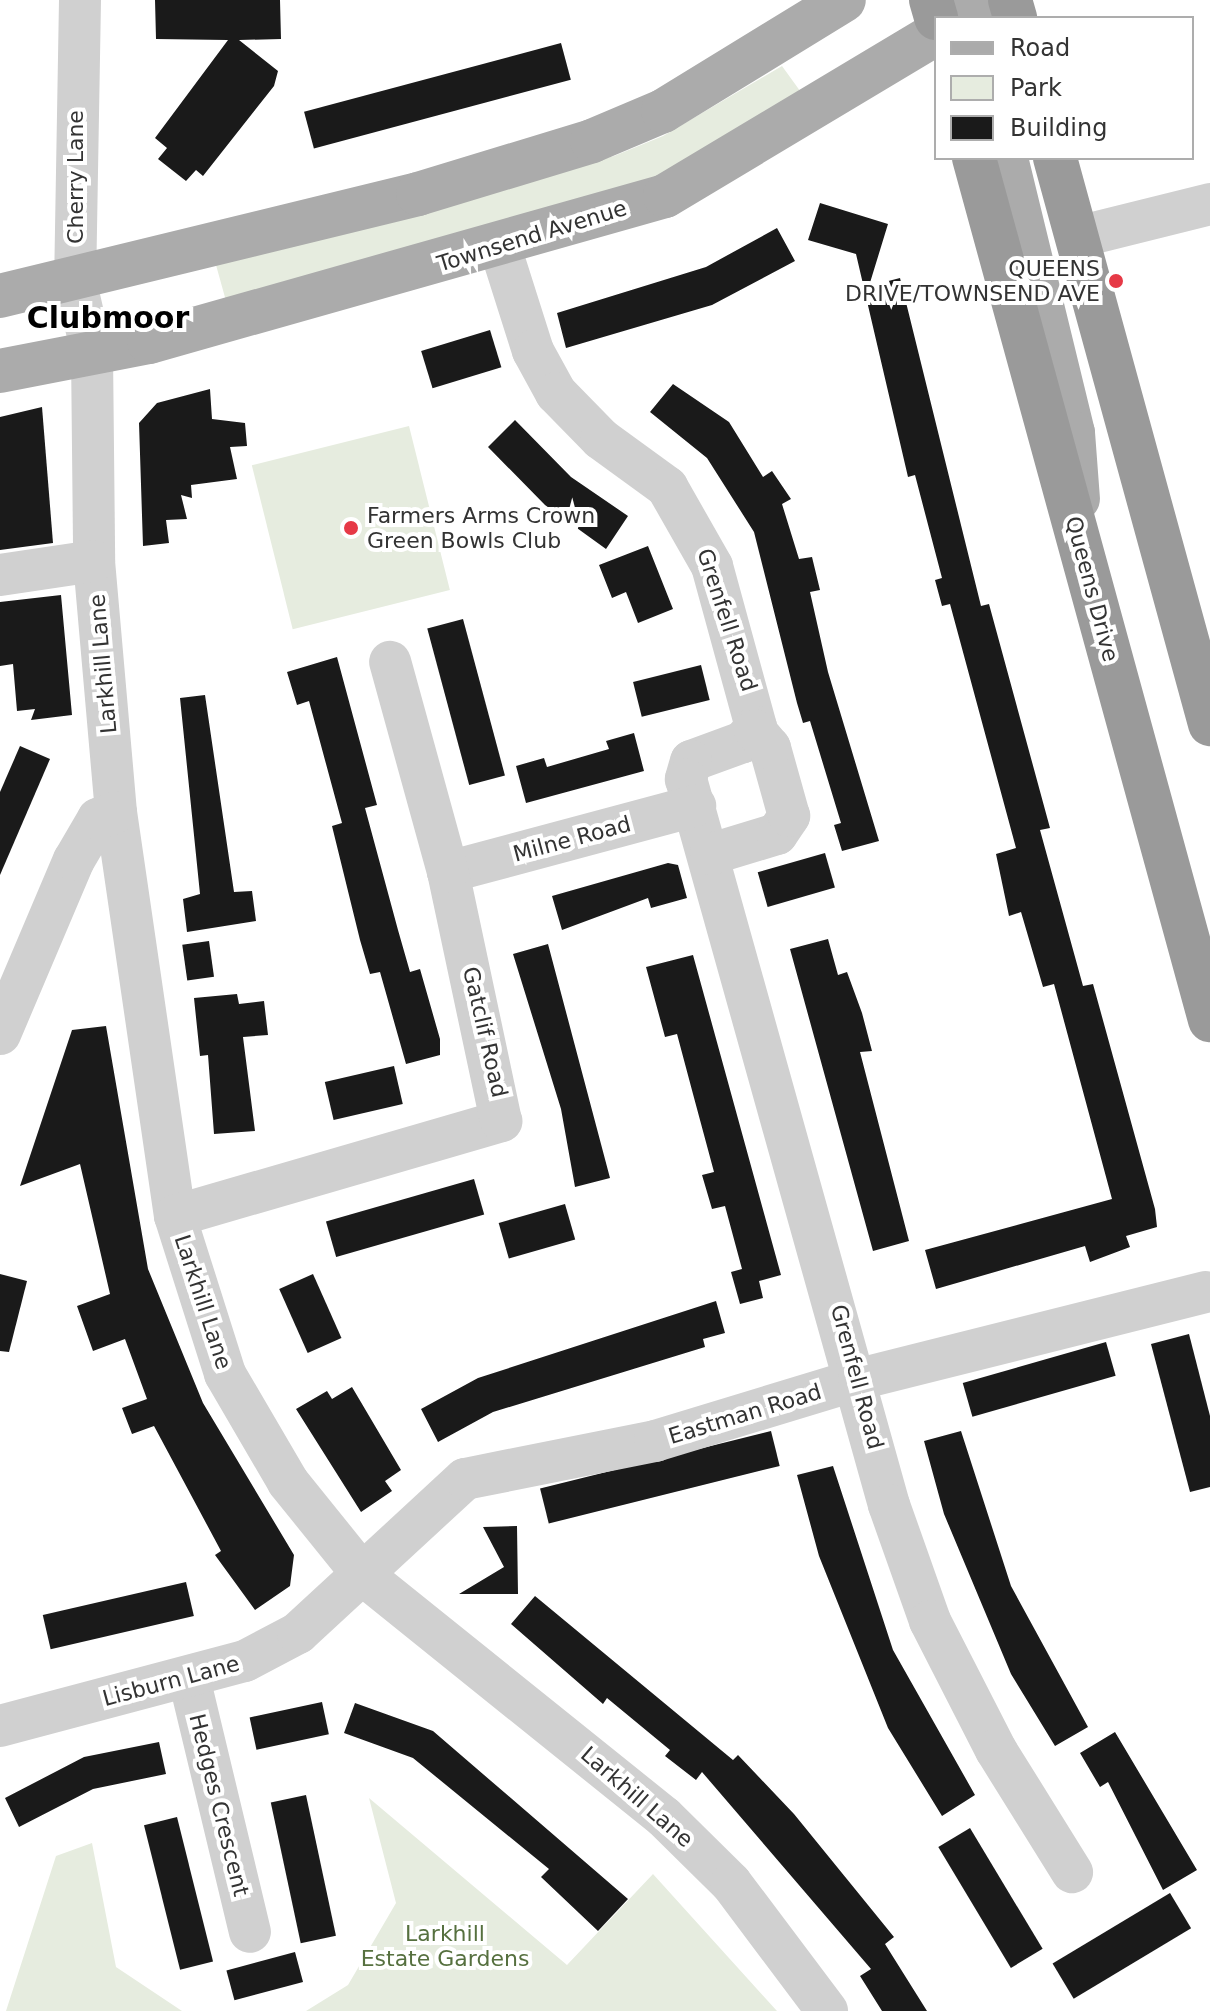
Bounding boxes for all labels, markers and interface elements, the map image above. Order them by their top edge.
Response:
legend [934,16,1194,160]
text: Road [1010,34,1070,62]
text: Park [1010,74,1062,102]
street label: Cherry Lane [63,110,89,244]
text: Building [1010,114,1107,142]
street label: Townsend Avenue [434,195,630,277]
place label: QUEENS DRIVE/TOWNSEND AVE [845,255,1100,306]
marker: QUEENS DRIVE/TOWNSEND AVE [1107,272,1125,290]
district label: Clubmoor [27,300,189,336]
place label: Farmers Arms Crown Green Bowls Club [367,502,595,554]
street label: Queens Drive [1060,513,1124,665]
marker: Farmers Arms Crown Green Bowls Club [342,519,360,537]
street label: Grenfell Road [691,545,763,695]
street label: Larkhill Lane [84,593,122,735]
street label: Milne Road [510,811,634,867]
street label: Gatclif Road [457,964,513,1100]
street label: Larkhill Lane [169,1231,237,1373]
street label: Grenfell Road [825,1302,889,1452]
street label: Eastman Road [665,1378,825,1450]
street label: Lisburn Lane [100,1650,242,1712]
street label: Hedges Crescent [184,1711,254,1899]
street label: Larkhill Lane [576,1741,698,1853]
park label: Larkhill Estate Gardens [361,1920,529,1972]

